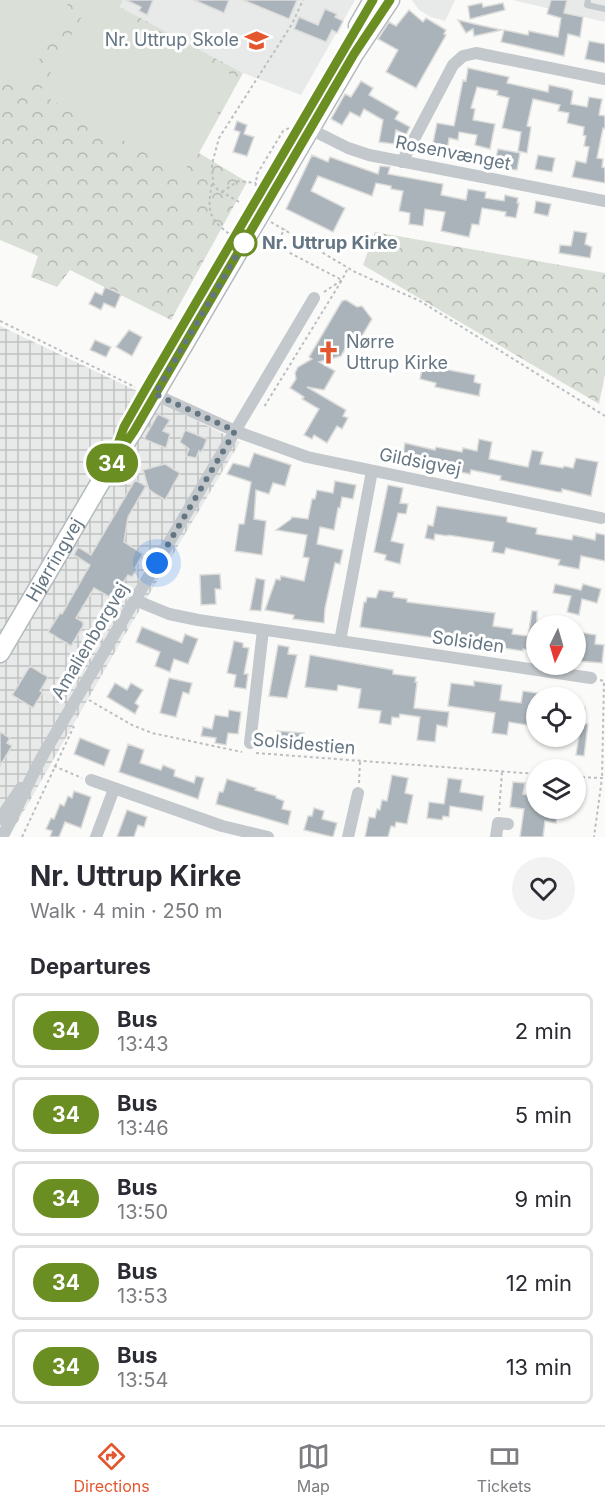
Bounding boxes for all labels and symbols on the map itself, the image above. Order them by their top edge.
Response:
school or university icon: Nr. Uttrup Skole [244,27,270,53]
place label: Nr. Uttrup Skole [105,29,239,50]
street label: Rosenvænget [394,131,513,174]
marker: Nr. Uttrup Kirke [231,230,257,256]
place label: Nr. Uttrup Kirke [262,232,398,253]
place label: Nørre Uttrup Kirke [346,331,448,373]
church icon: Nørre Uttrup Kirke [315,339,341,365]
street label: Gildsigvej [378,443,463,480]
line badge: 34 [85,444,139,482]
street label: Hjørringvej [22,514,87,605]
your location [142,548,172,578]
street label: Amalienborgvej [47,579,133,703]
north arrow [526,615,586,675]
street label: Solsiden [431,626,506,657]
street label: Solsidestien [252,729,356,758]

